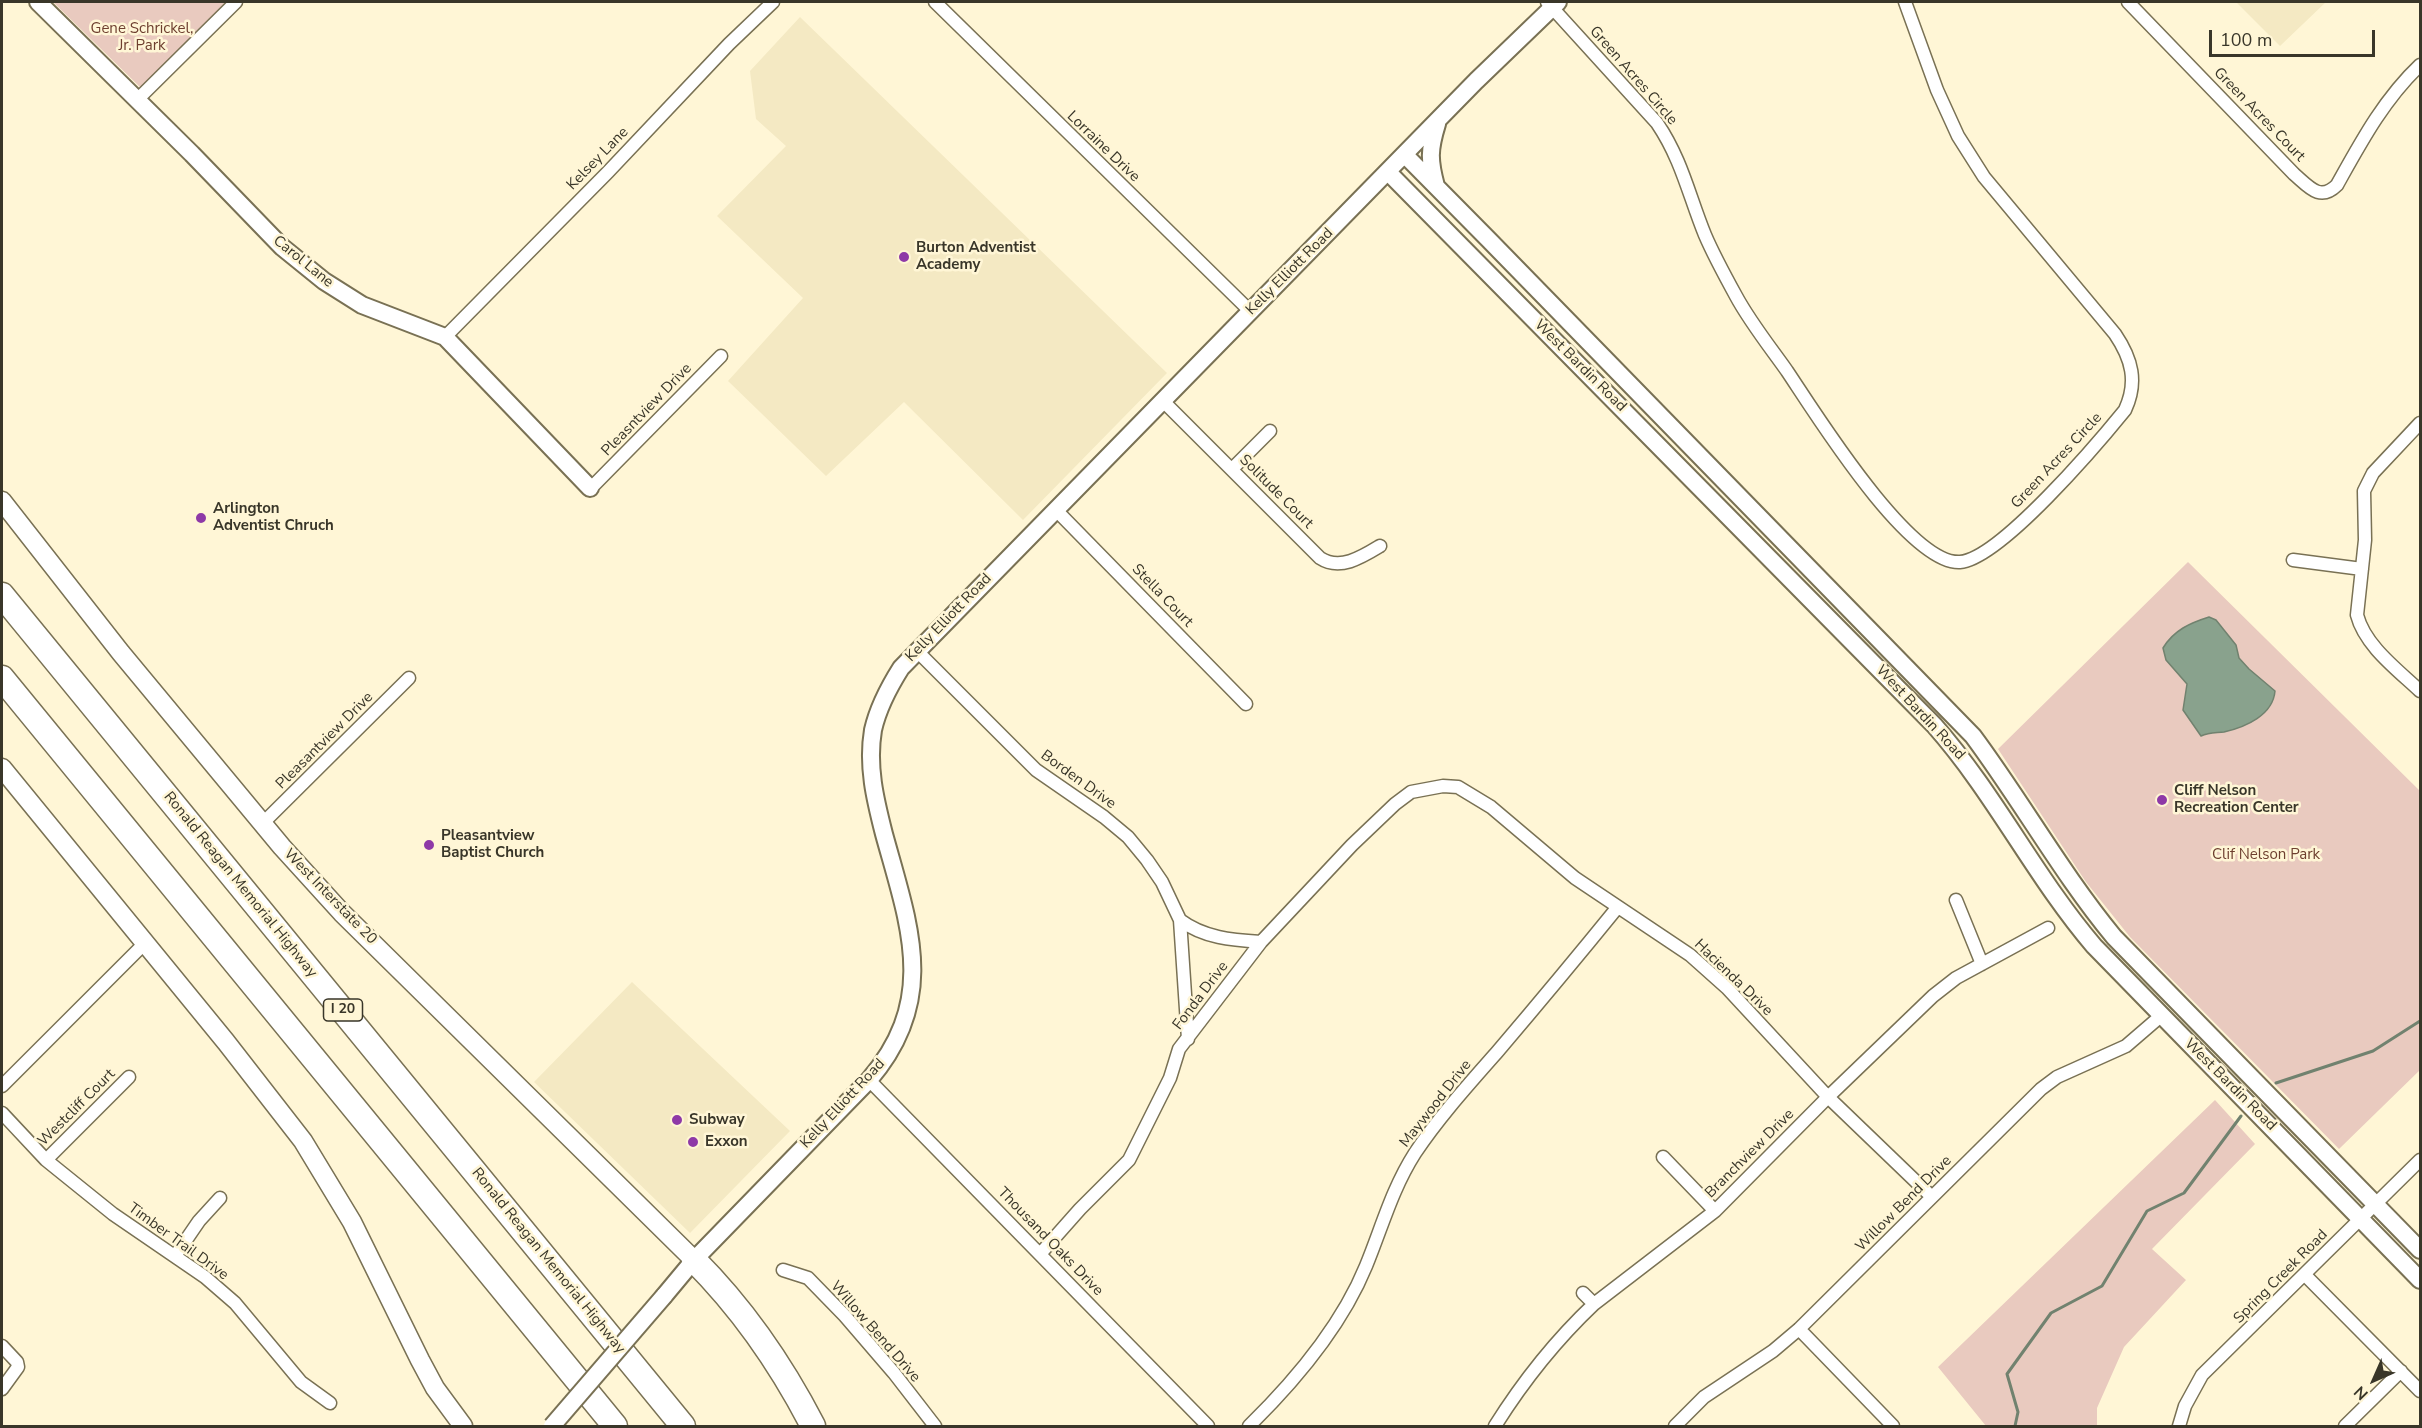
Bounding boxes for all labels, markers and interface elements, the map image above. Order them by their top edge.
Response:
scale bar [2212,18,2378,56]
park label: Gene Schrickel, Jr. Park [90,20,194,55]
street label: Green Acres Circle [1585,23,1681,129]
text: 100 m [2220,28,2272,52]
street label: Green Acres Court [2209,64,2309,166]
street label: Lorraine Drive [1063,108,1143,186]
street label: Kelsey Lane [563,124,633,194]
street label: Kelly Elliott Road [1243,225,1337,319]
street label: Carol Lane [269,232,337,292]
place label: Burton Adventist Academy [916,239,1036,274]
marker: Burton Adventist Academy [897,250,911,264]
street label: West Bardin Road [1530,316,1630,416]
street label: Pleasntview Drive [598,360,696,460]
street label: Green Acres Circle [2008,409,2106,513]
street label: Solitude Court [1235,451,1317,533]
place label: Arlington Adventist Chruch [213,500,334,535]
marker: Arlington Adventist Chruch [194,511,208,525]
street label: Stella Court [1128,561,1196,631]
street label: Kelly Elliott Road [902,570,996,666]
street label: West Bardin Road [1872,662,1968,764]
street label: Pleasantview Drive [273,689,377,793]
street label: Borden Drive [1037,747,1119,813]
place label: Cliff Nelson Recreation Center [2174,782,2299,817]
street label: Ronald Reagan Memorial Highway [159,788,321,982]
marker: Cliff Nelson Recreation Center [2155,793,2169,807]
place label: Pleasantview Baptist Church [441,827,544,862]
marker: Pleasantview Baptist Church [422,838,436,852]
street label: West Interstate 20 [280,845,380,949]
park label: Clif Nelson Park [2212,846,2320,864]
street label: Hacienda Drive [1690,936,1776,1020]
street label: Fonda Drive [1169,958,1233,1034]
road number: I 20 [324,999,362,1021]
street label: West Bardin Road [2180,1035,2280,1135]
street label: Kelly Elliott Road [797,1055,889,1153]
street label: Maywood Drive [1396,1057,1476,1151]
street label: Westcliff Court [35,1066,119,1150]
street label: Branchview Drive [1702,1106,1798,1202]
place label: Subway [689,1111,745,1129]
marker: Subway [670,1113,684,1127]
place label: Exxon [705,1133,748,1151]
marker: Exxon [686,1135,700,1149]
street label: Willow Bend Drive [1852,1152,1956,1256]
street label: Ronald Reagan Memorial Highway [467,1164,629,1358]
street label: Thousand Oaks Drive [993,1184,1107,1300]
street label: Timber Trail Drive [124,1200,232,1284]
street label: Spring Creek Road [2230,1226,2332,1328]
street label: Willow Bend Drive [826,1278,924,1386]
north arrow [2344,1350,2404,1410]
text: N [2349,1381,2373,1405]

